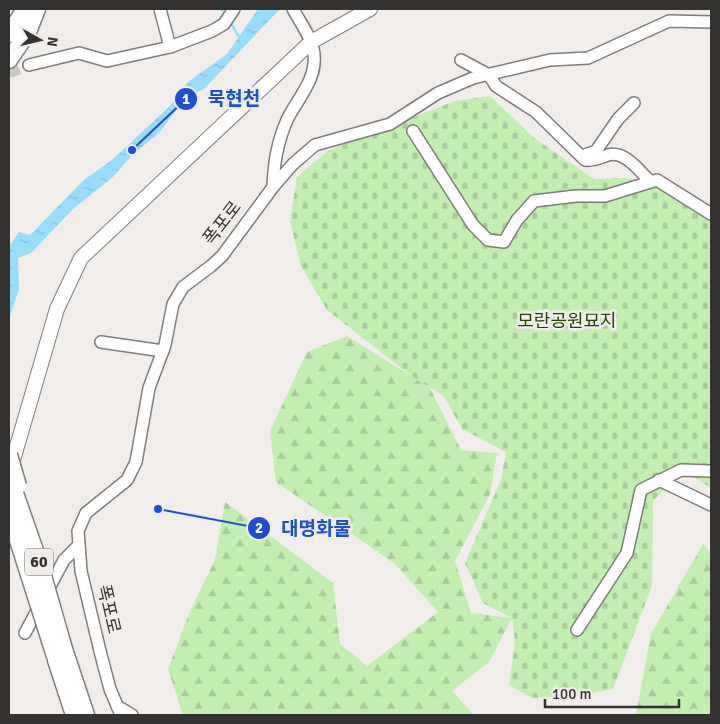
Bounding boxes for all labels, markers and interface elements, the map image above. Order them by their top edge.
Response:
north arrow [15,15,65,65]
text: N [43,36,61,48]
callout: 묵현천 [173,82,271,116]
text: 묵현천 [208,87,260,111]
text: 1 [182,90,190,108]
street label: 폭포로 [198,197,246,249]
park label: 모란공원묘지 [517,310,617,332]
callout: 대명화물 [246,511,361,545]
text: 대명화물 [281,517,351,541]
text: 2 [255,519,263,537]
road number: 60 [25,548,53,576]
street label: 폭포로 [93,582,125,636]
scale bar [545,676,679,708]
text: 100 m [552,685,592,703]

